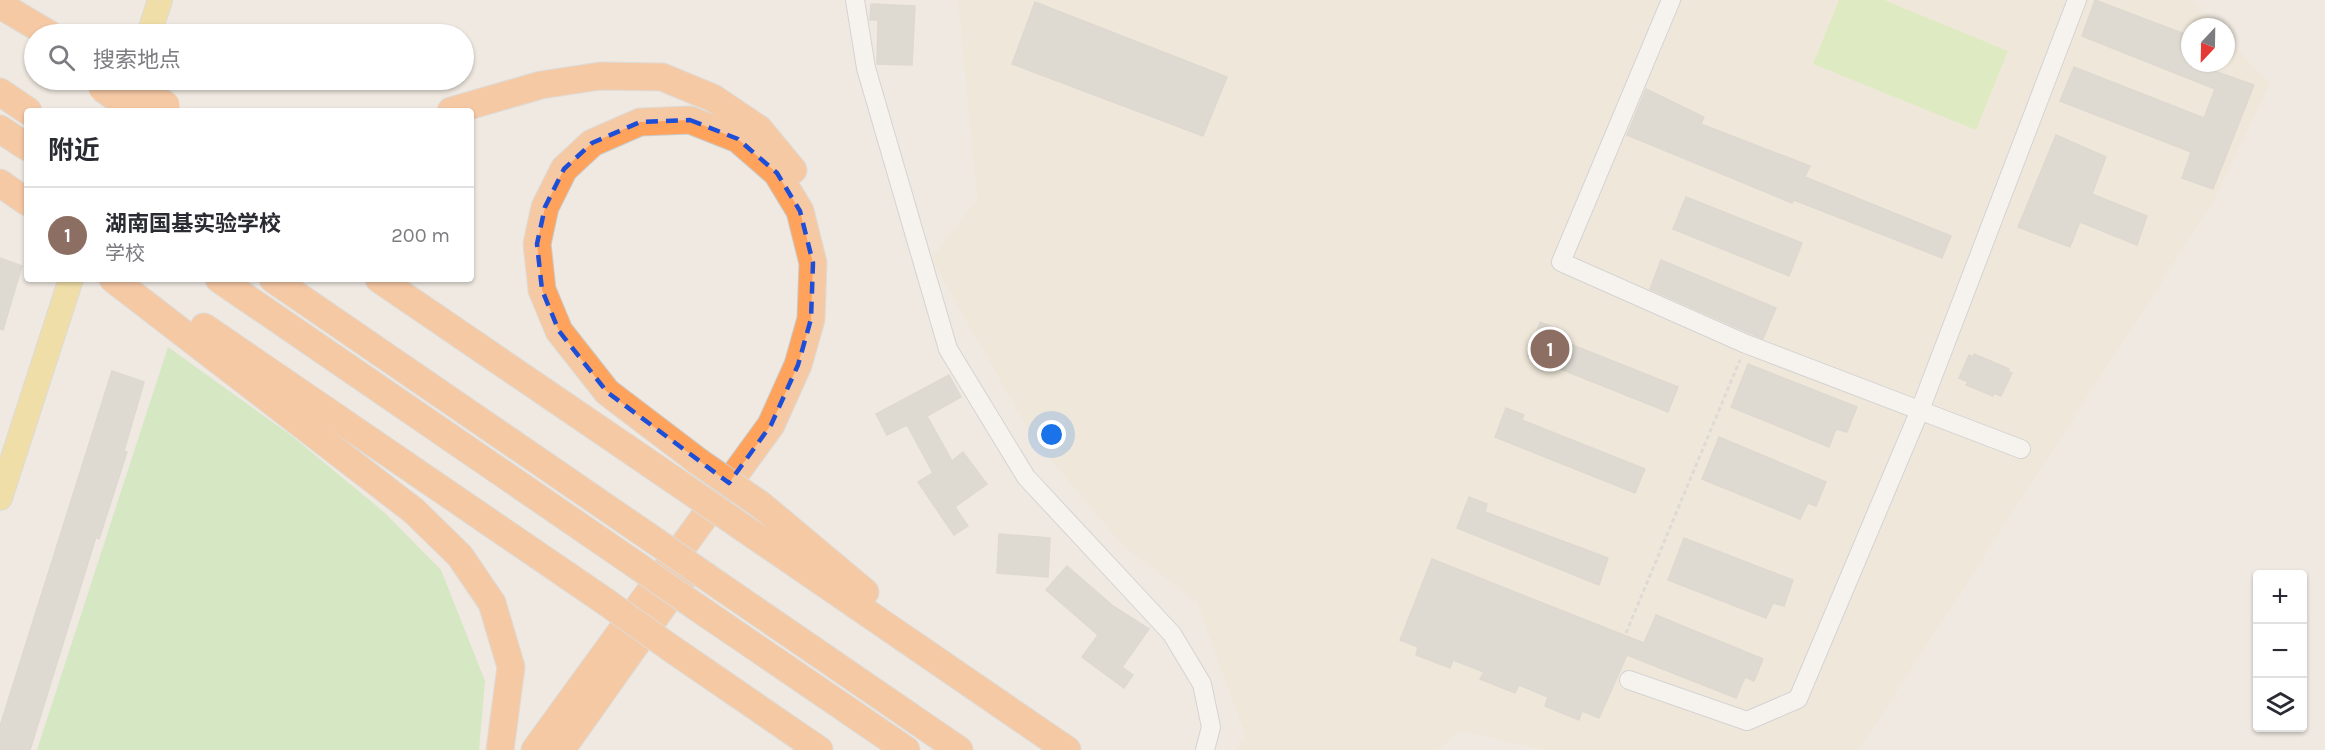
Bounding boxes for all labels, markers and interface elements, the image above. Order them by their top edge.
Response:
north arrow [2181,18,2235,72]
search box [24,24,474,90]
icon: search [45,41,78,74]
text: 搜索地点 [93,47,181,73]
text: 附近 [48,135,100,166]
text: 湖南国基实验学校 [105,211,281,237]
text: 1 [64,224,71,247]
text: 200 m [391,224,450,247]
text: 学校 [105,242,145,265]
pin: 1 [1530,326,1570,372]
your location [1037,420,1066,449]
map controls [2253,570,2307,732]
button: + [2253,570,2307,624]
button: − [2253,624,2307,678]
button: layers [2253,678,2307,732]

